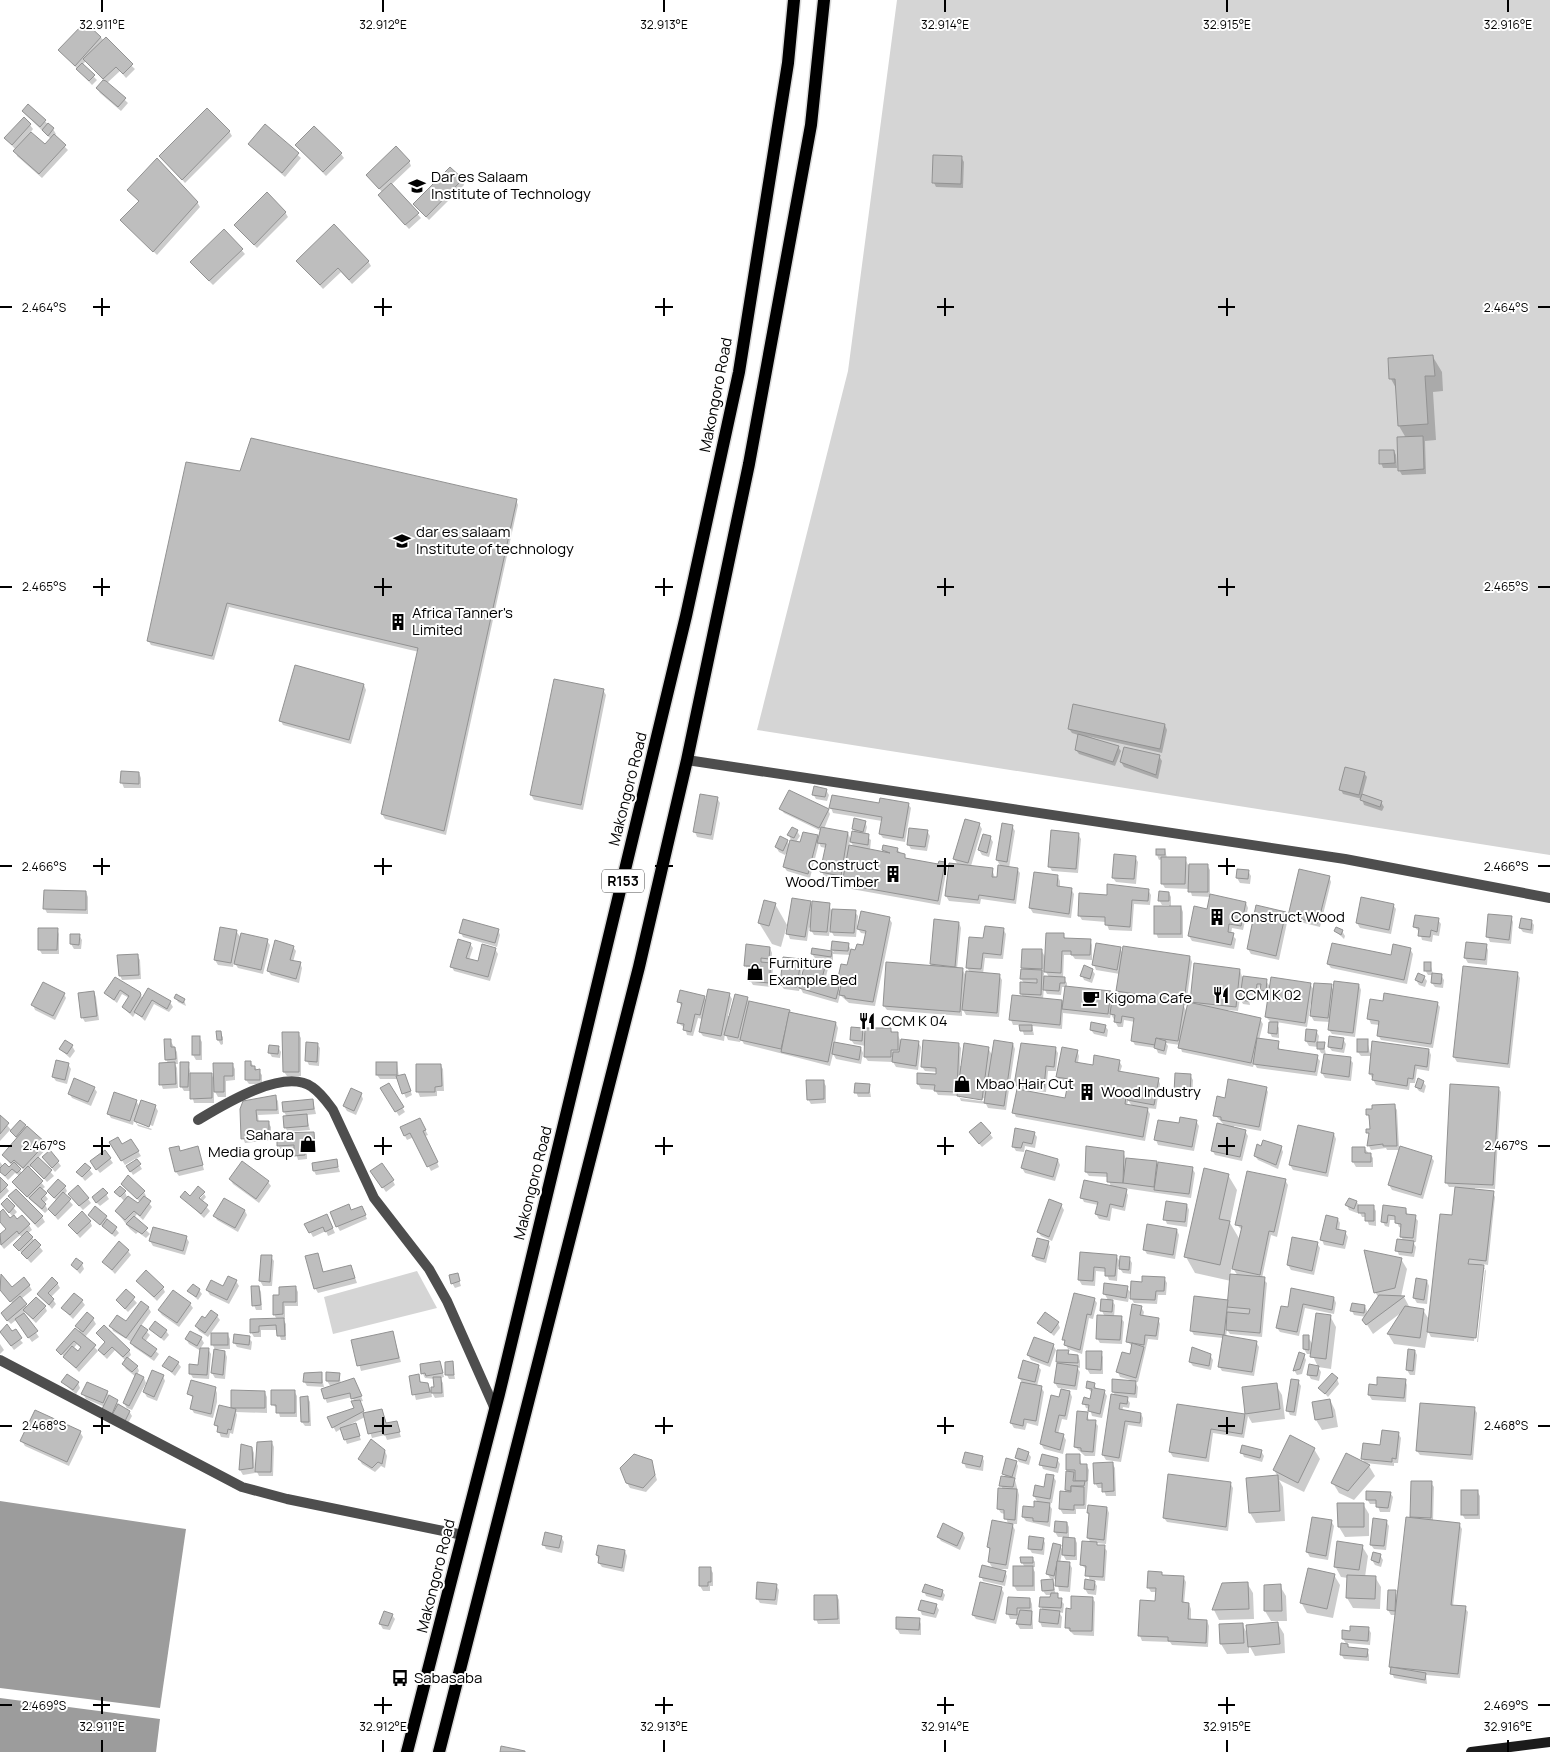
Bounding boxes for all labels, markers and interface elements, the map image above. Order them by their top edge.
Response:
text: 32.911°E [79,16,125,33]
text: 32.912°E [359,16,407,33]
text: 32.913°E [640,16,688,33]
text: 32.914°E [921,16,969,33]
text: 32.915°E [1203,16,1251,33]
text: 32.916°E [1484,16,1532,33]
place label: Dar es Salaam Institute of Technology [431,166,591,204]
school or university icon: Dar es Salaam Institute of Technology [407,176,427,196]
text: 2.464°S [22,299,66,316]
text: 2.464°S [1484,299,1528,316]
street label: Makongoro Road [694,336,737,454]
place label: dar es salaam Institute of technology [416,521,574,559]
school or university icon: dar es salaam Institute of technology [392,531,412,551]
text: 2.465°S [22,578,66,595]
text: 2.465°S [1484,578,1528,595]
place label: Africa Tanner's Limited [412,602,513,640]
building icon: Africa Tanner's Limited [388,612,408,632]
street label: Makongoro Road [603,730,652,848]
place label: Construct Wood/Timber [785,854,880,892]
text: 2.466°S [22,858,66,875]
text: 2.466°S [1484,858,1528,875]
building icon: Construct Wood/Timber [883,864,903,884]
road number: R153 [602,869,644,892]
place label: Construct Wood [1231,906,1345,927]
building icon: Construct Wood [1207,907,1227,927]
place label: Furniture Example Bed [769,952,857,990]
shop icon: Furniture Example Bed [745,962,765,982]
place label: CCM K 02 [1235,984,1301,1005]
restaurant icon: CCM K 02 [1211,985,1231,1005]
place label: Kigoma Cafe [1105,987,1192,1008]
cafe icon: Kigoma Cafe [1081,988,1101,1008]
place label: CCM K 04 [881,1010,948,1031]
restaurant icon: CCM K 04 [857,1011,877,1031]
place label: Mbao Hair Cut [976,1073,1074,1094]
shop icon: Mbao Hair Cut [952,1074,972,1094]
place label: Wood Industry [1101,1081,1201,1102]
building icon: Wood Industry [1077,1082,1097,1102]
place label: Sahara Media group [208,1124,294,1162]
street label: Makongoro Road [508,1124,557,1242]
shop icon: Sahara Media group [298,1134,318,1154]
text: 2.467°S [22,1137,66,1154]
text: 2.467°S [1484,1137,1528,1154]
text: 2.468°S [22,1417,66,1434]
text: 2.468°S [1484,1417,1528,1434]
street label: Makongoro Road [411,1517,460,1635]
place label: Sabasaba [414,1667,482,1688]
bus stop icon: Sabasaba [390,1668,410,1688]
text: 2.469°S [22,1697,66,1714]
text: 2.469°S [1484,1697,1528,1714]
text: 32.911°E [79,1718,125,1735]
text: 32.912°E [359,1718,407,1735]
text: 32.913°E [640,1718,688,1735]
text: 32.914°E [921,1718,969,1735]
text: 32.915°E [1203,1718,1251,1735]
text: 32.916°E [1484,1718,1532,1735]

